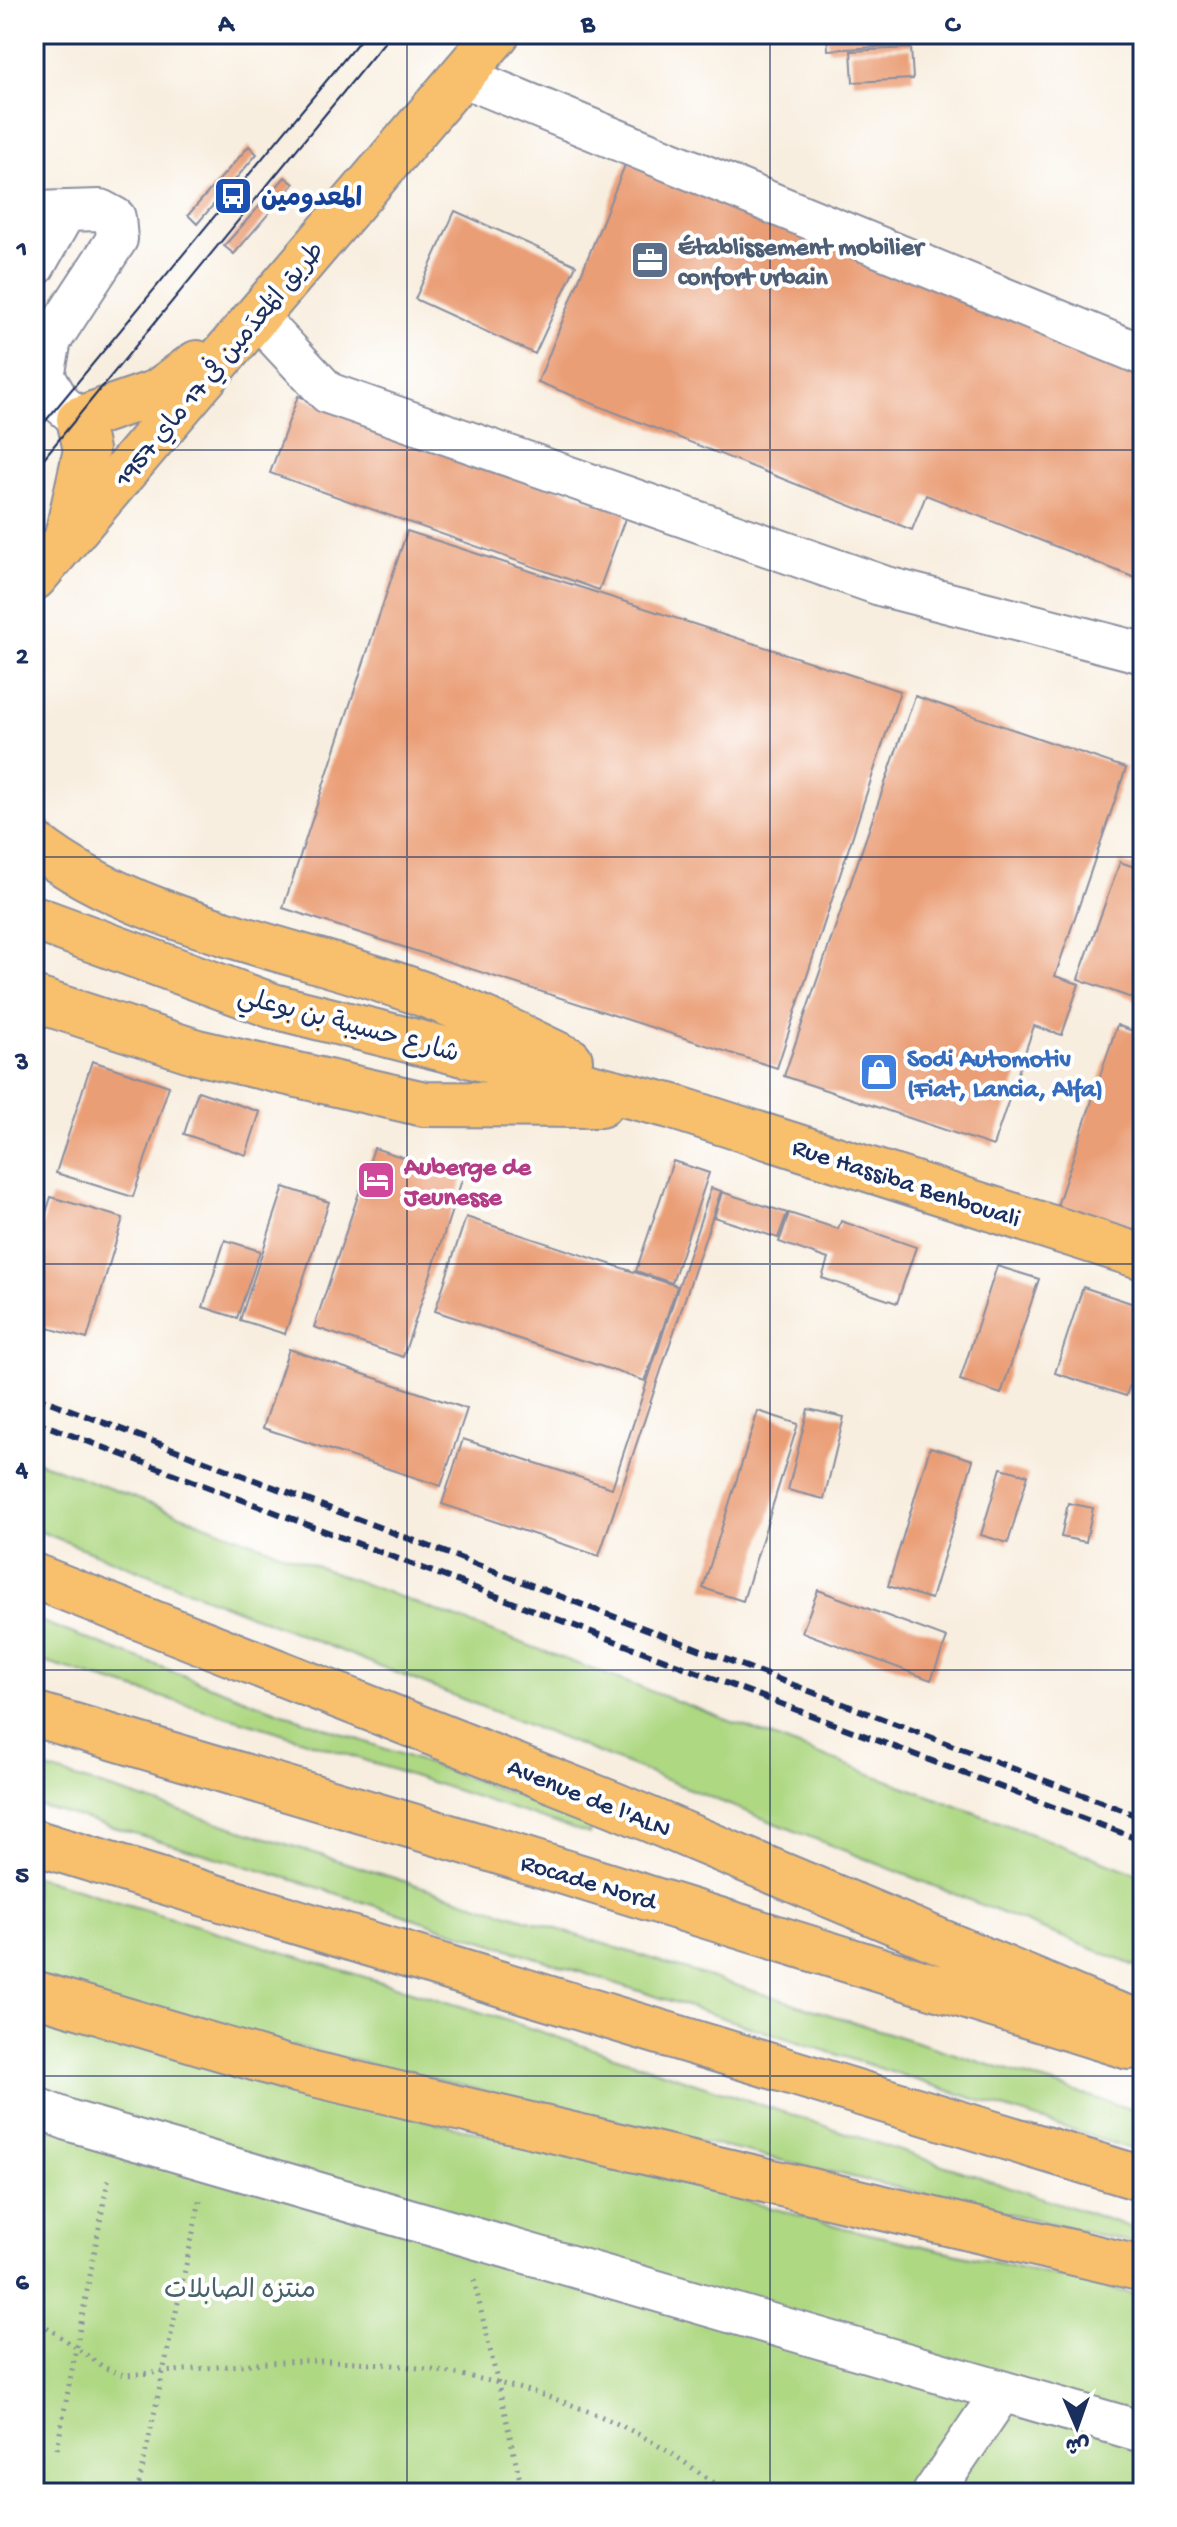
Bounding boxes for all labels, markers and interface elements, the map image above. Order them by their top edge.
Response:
text: A [217,11,235,42]
text: B [580,11,596,42]
text: C [945,11,962,42]
bus stop icon: المعدومين [212,175,254,217]
place label: المعدومين [261,185,362,216]
street label: طريق المُعدَمين في 17 ماي 1957 [105,234,333,495]
place label: Établissement mobilier confort urbain [678,234,926,295]
text: 1 [16,236,27,267]
office icon: Établissement mobilier confort urbain [629,239,671,281]
text: 2 [16,643,29,674]
street label: شارع حسيبة بن بوعلي [233,983,462,1075]
place label: Sodi Automotiv (Fiat, Lancia, Alfa) [907,1046,1103,1107]
text: 3 [14,1049,29,1080]
shop icon: Sodi Automotiv (Fiat, Lancia, Alfa) [858,1051,900,1093]
street label: Rue Hassiba Benbouali [788,1134,1024,1237]
place label: Auberge de Jeunesse [403,1154,532,1215]
hotel icon: Auberge de Jeunesse [355,1159,397,1201]
text: 4 [15,1456,29,1487]
street label: Avenue de l'ALN [502,1753,674,1847]
street label: Rocade Nord [516,1849,661,1920]
text: 5 [15,1862,29,1893]
text: 6 [15,2269,29,2300]
park label: منتزه الصابلات [164,2277,316,2308]
north arrow [1037,2387,1117,2467]
text: ش [1065,2430,1090,2456]

